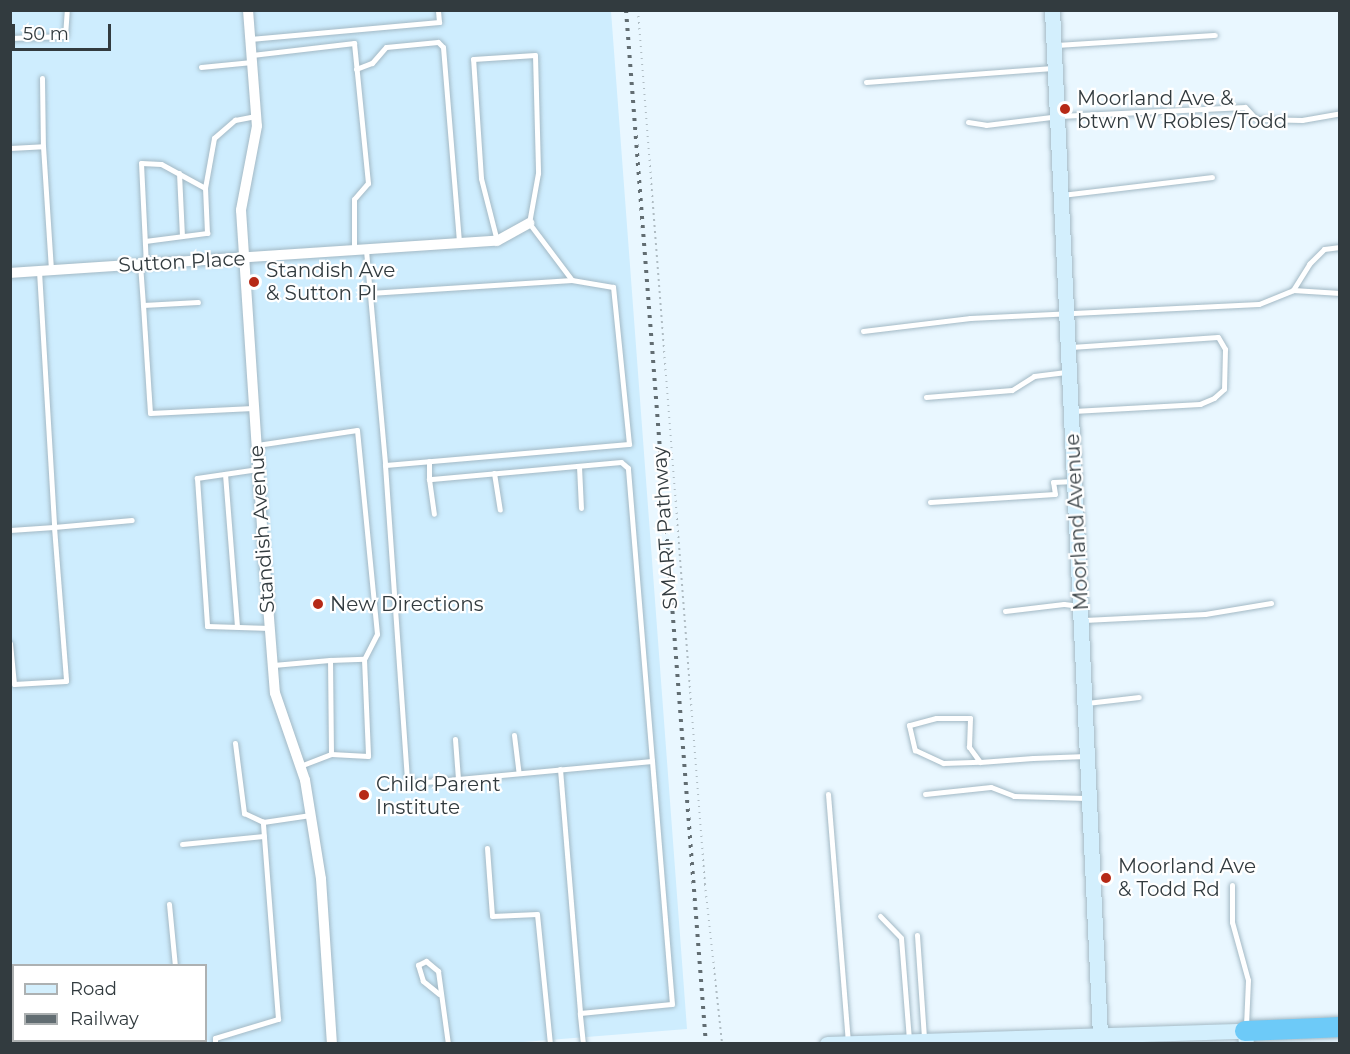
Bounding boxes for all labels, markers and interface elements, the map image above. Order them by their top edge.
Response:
scale bar [15,12,114,50]
text: 50 m [23,23,69,45]
place label: Moorland Ave & btwn W Robles/Todd [1077,86,1287,133]
marker: Moorland Ave & btwn W Robles/Todd [1058,102,1072,116]
street label: Sutton Place [118,247,246,277]
place label: Standish Ave & Sutton Pl [266,258,395,305]
marker: Standish Ave & Sutton Pl [247,275,261,289]
street label: Moorland Avenue [1060,433,1094,611]
street label: Standish Avenue [244,444,280,614]
street label: SMART Pathway [647,446,683,610]
place label: New Directions [330,592,483,616]
marker: New Directions [311,597,325,611]
place label: Child Parent Institute [376,772,501,819]
marker: Child Parent Institute [357,788,371,802]
place label: Moorland Ave & Todd Rd [1118,855,1256,902]
marker: Moorland Ave & Todd Rd [1099,871,1113,885]
legend [12,964,207,1042]
text: Road [70,978,117,1000]
text: Railway [70,1008,139,1030]

